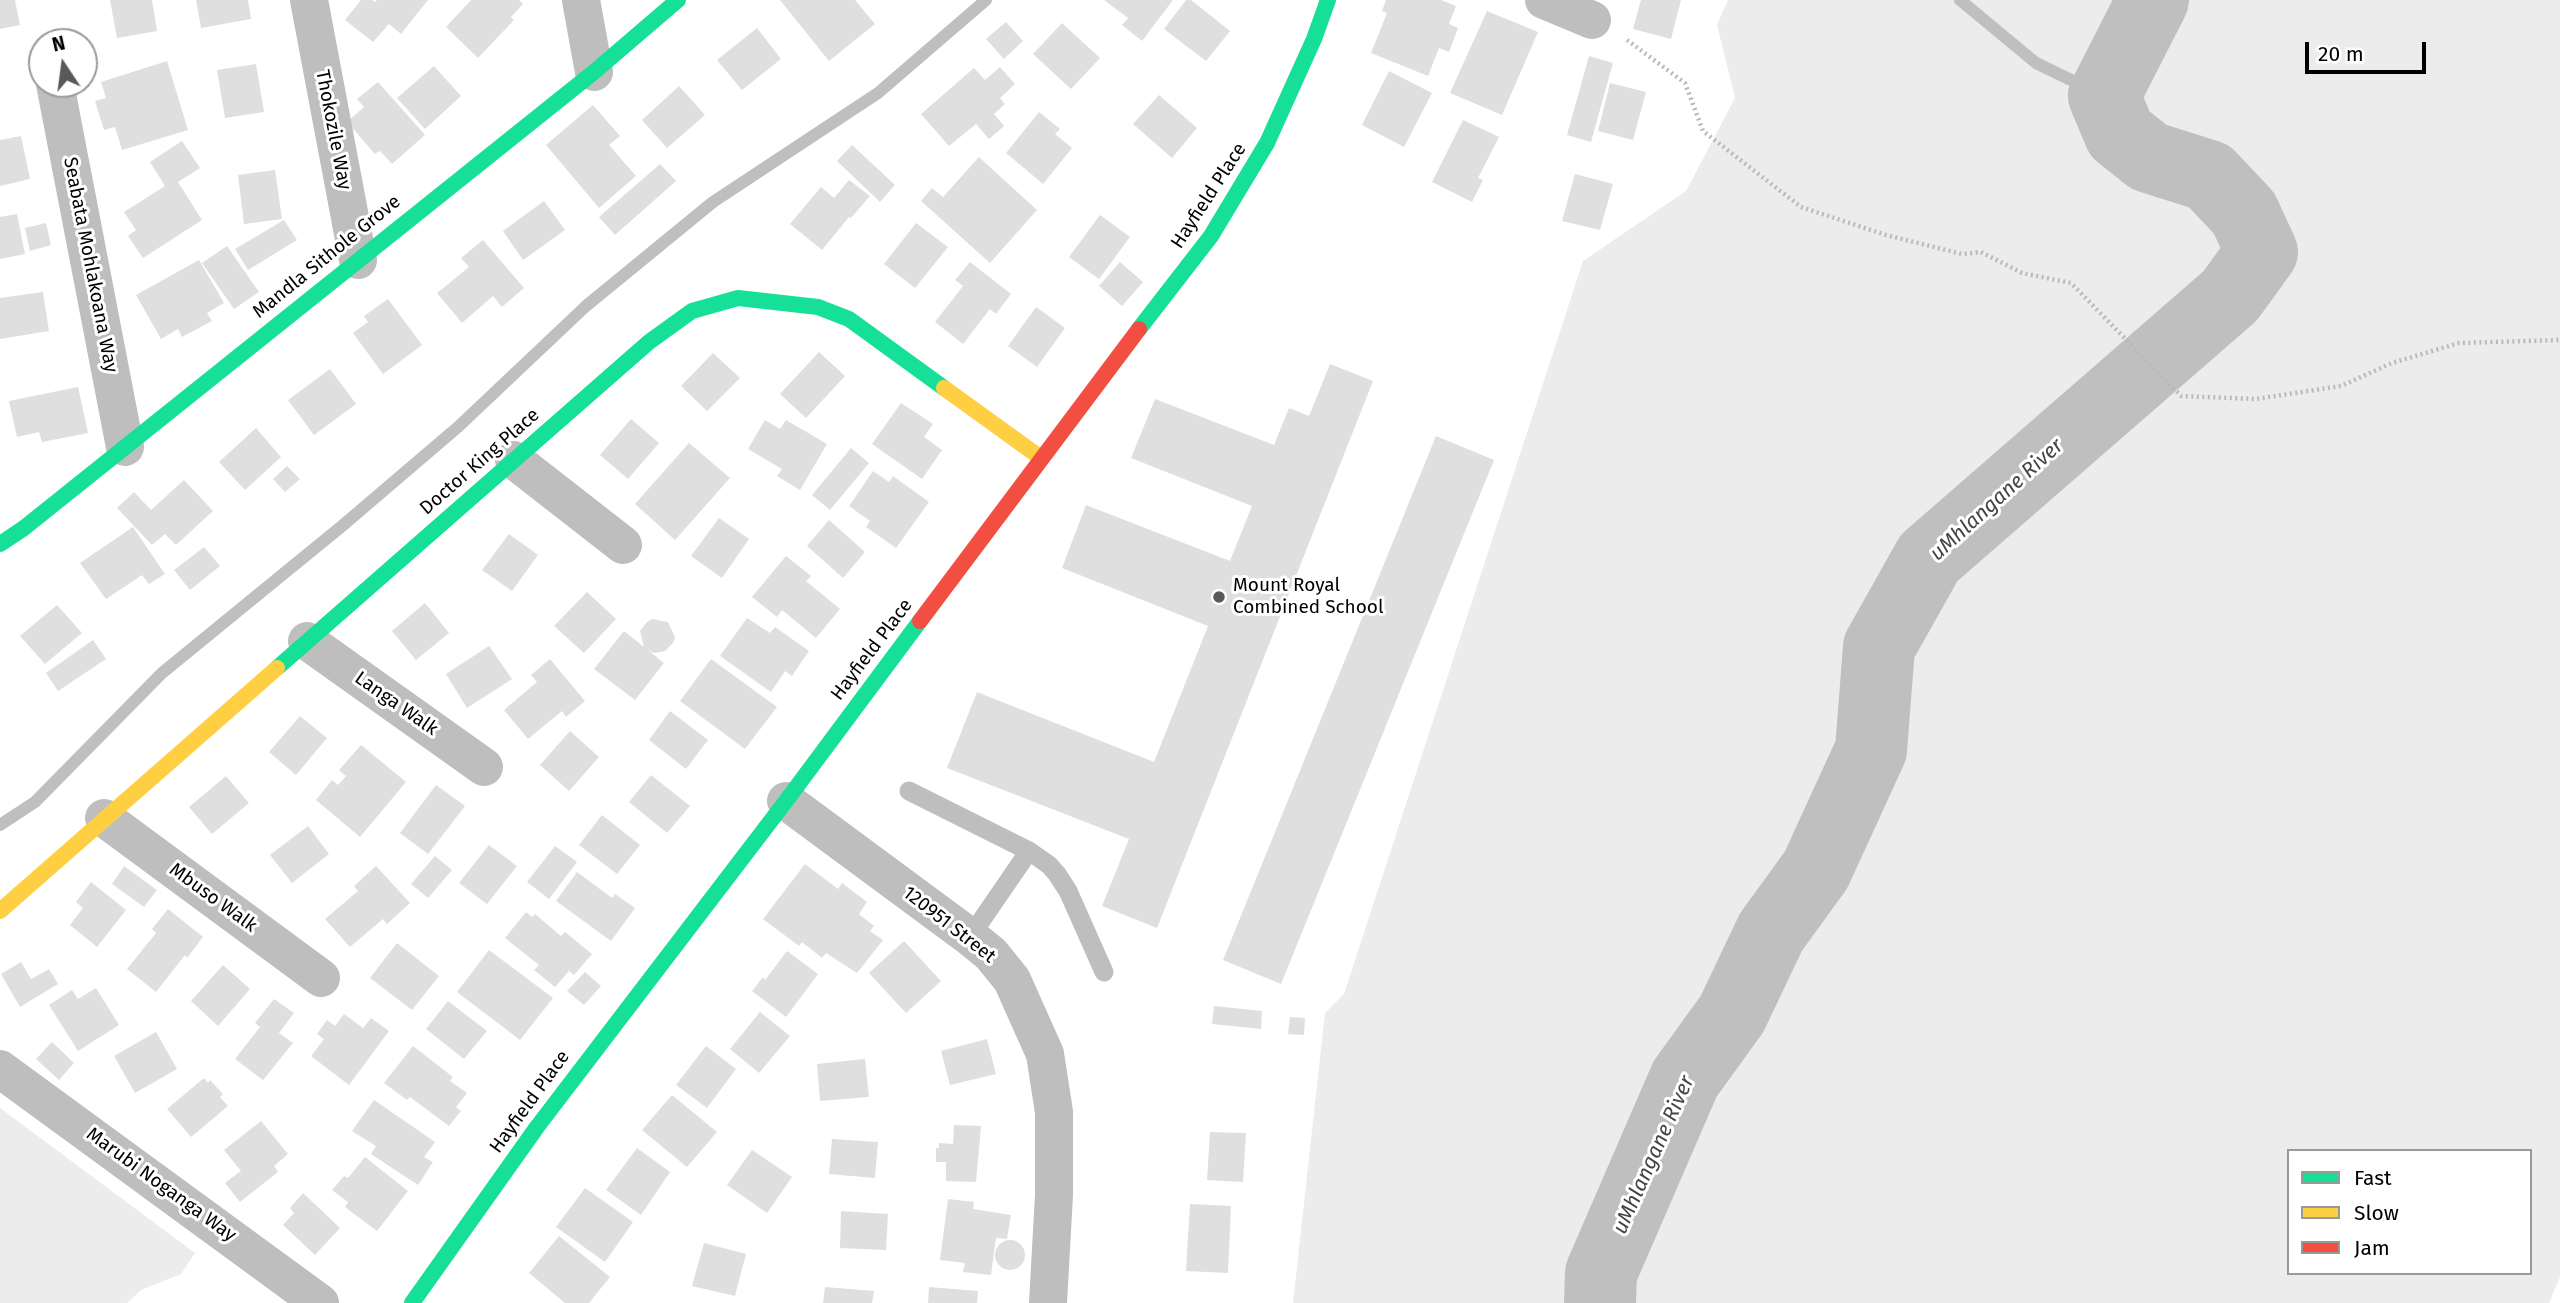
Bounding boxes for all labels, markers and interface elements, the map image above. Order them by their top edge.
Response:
north arrow [28,28,98,98]
scale bar [2308,28,2429,72]
text: N [50,31,67,57]
text: 20 m [2318,41,2364,67]
street label: Thokozile Way [310,68,356,192]
street label: Hayfield Place [1166,139,1252,253]
street label: Seabata Mohlakoana Way [58,155,122,375]
street label: Mandla Sithole Grove [249,190,405,324]
street label: Doctor King Place [416,404,544,520]
water label: uMhlangane River [1925,434,2069,566]
place label: Mount Royal Combined School [1233,575,1383,619]
marker: Mount Royal Combined School [1211,589,1227,605]
street label: Hayfield Place [826,595,918,705]
street label: Langa Walk [350,667,442,741]
street label: Mbuso Walk [165,859,261,937]
street label: 120951 Street [898,882,1000,968]
street label: Hayfield Place [485,1046,575,1158]
water label: uMhlangane River [1608,1072,1700,1238]
street label: Marubi Noganga Way [82,1123,240,1247]
legend [2287,1149,2532,1275]
text: Fast [2354,1165,2392,1191]
text: Slow [2354,1200,2399,1226]
text: Jam [2354,1235,2390,1261]

